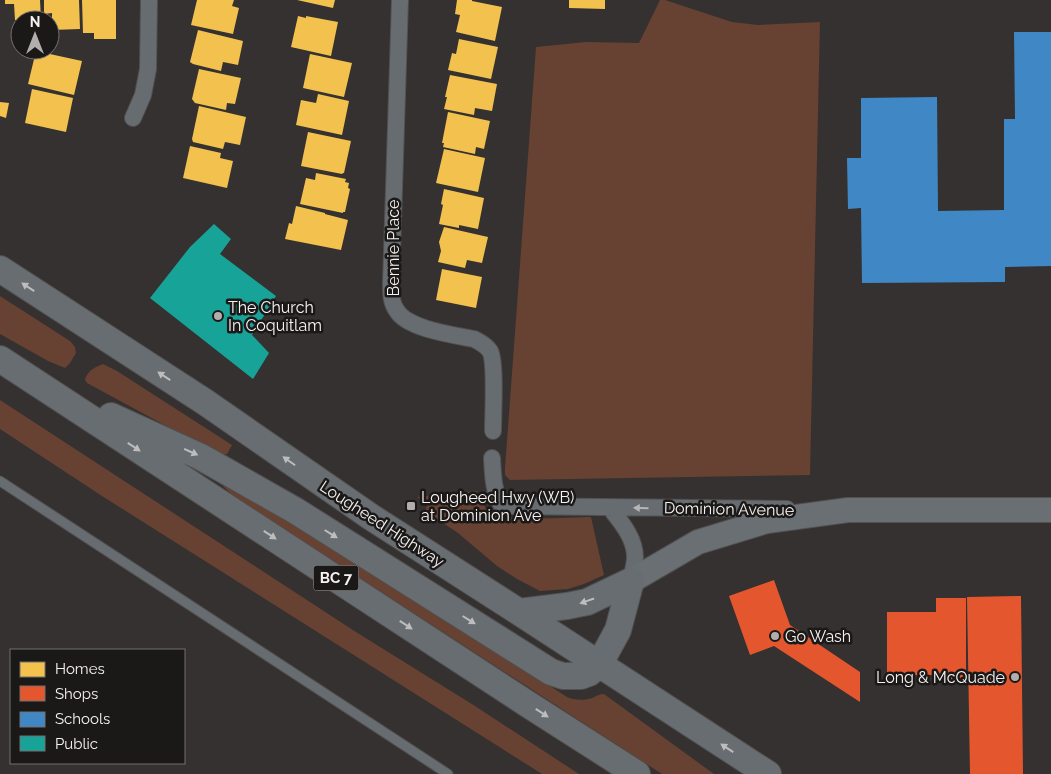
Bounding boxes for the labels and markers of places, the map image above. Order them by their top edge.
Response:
place label: The Church In Coquitlam [228,298,322,335]
marker: The Church In Coquitlam [212,310,224,322]
place label: Lougheed Hwy (WB) at Dominion Ave [421,488,574,525]
marker: Lougheed Hwy (WB) at Dominion Ave [405,500,417,512]
place label: Go Wash [785,627,851,646]
marker: Go Wash [769,630,781,642]
place label: Long & McQuade [876,668,1005,687]
marker: Long & McQuade [1009,671,1021,683]

